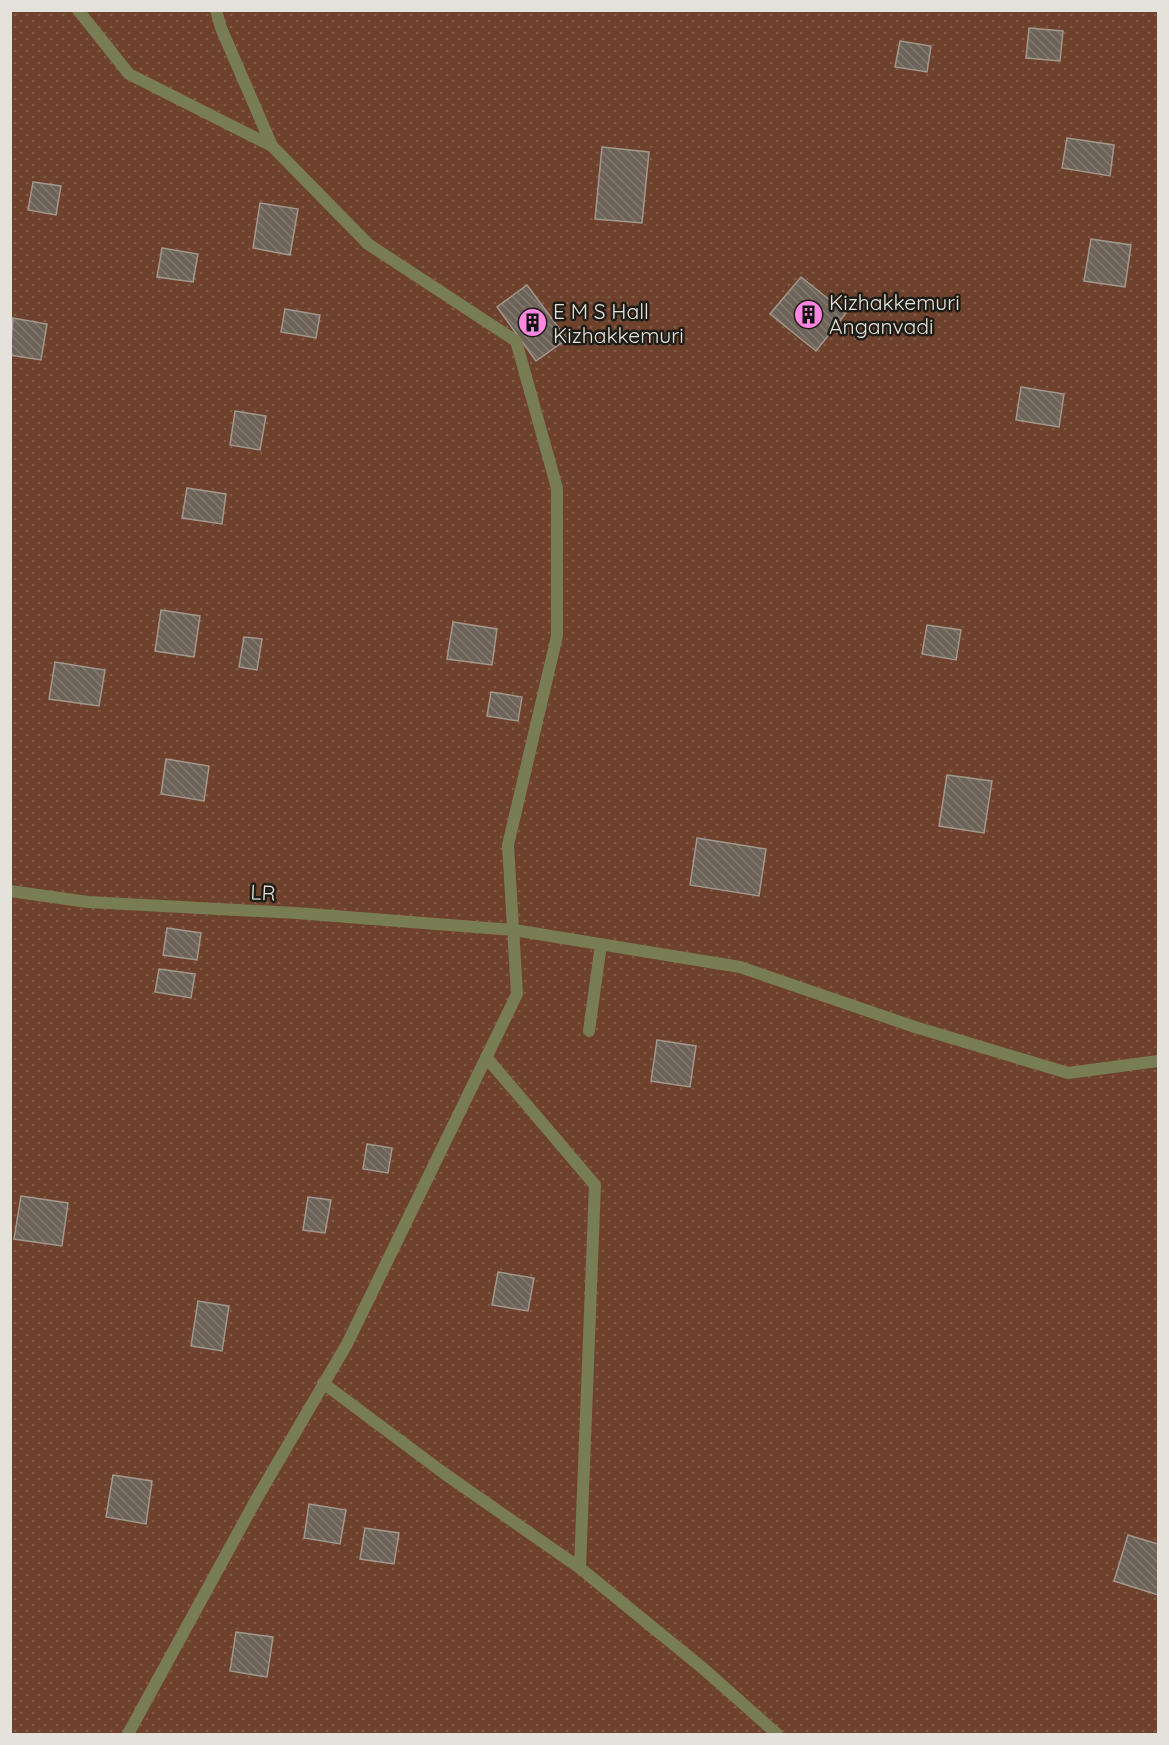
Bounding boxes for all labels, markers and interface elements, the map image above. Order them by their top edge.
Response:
place label: Kizhakkemuri Anganvadi [829,289,960,339]
place label: E M S Hall Kizhakkemuri [553,298,684,348]
building icon: Kizhakkemuri Anganvadi [792,298,824,330]
building icon: E M S Hall Kizhakkemuri [516,307,548,339]
street label: LR [250,878,276,906]

